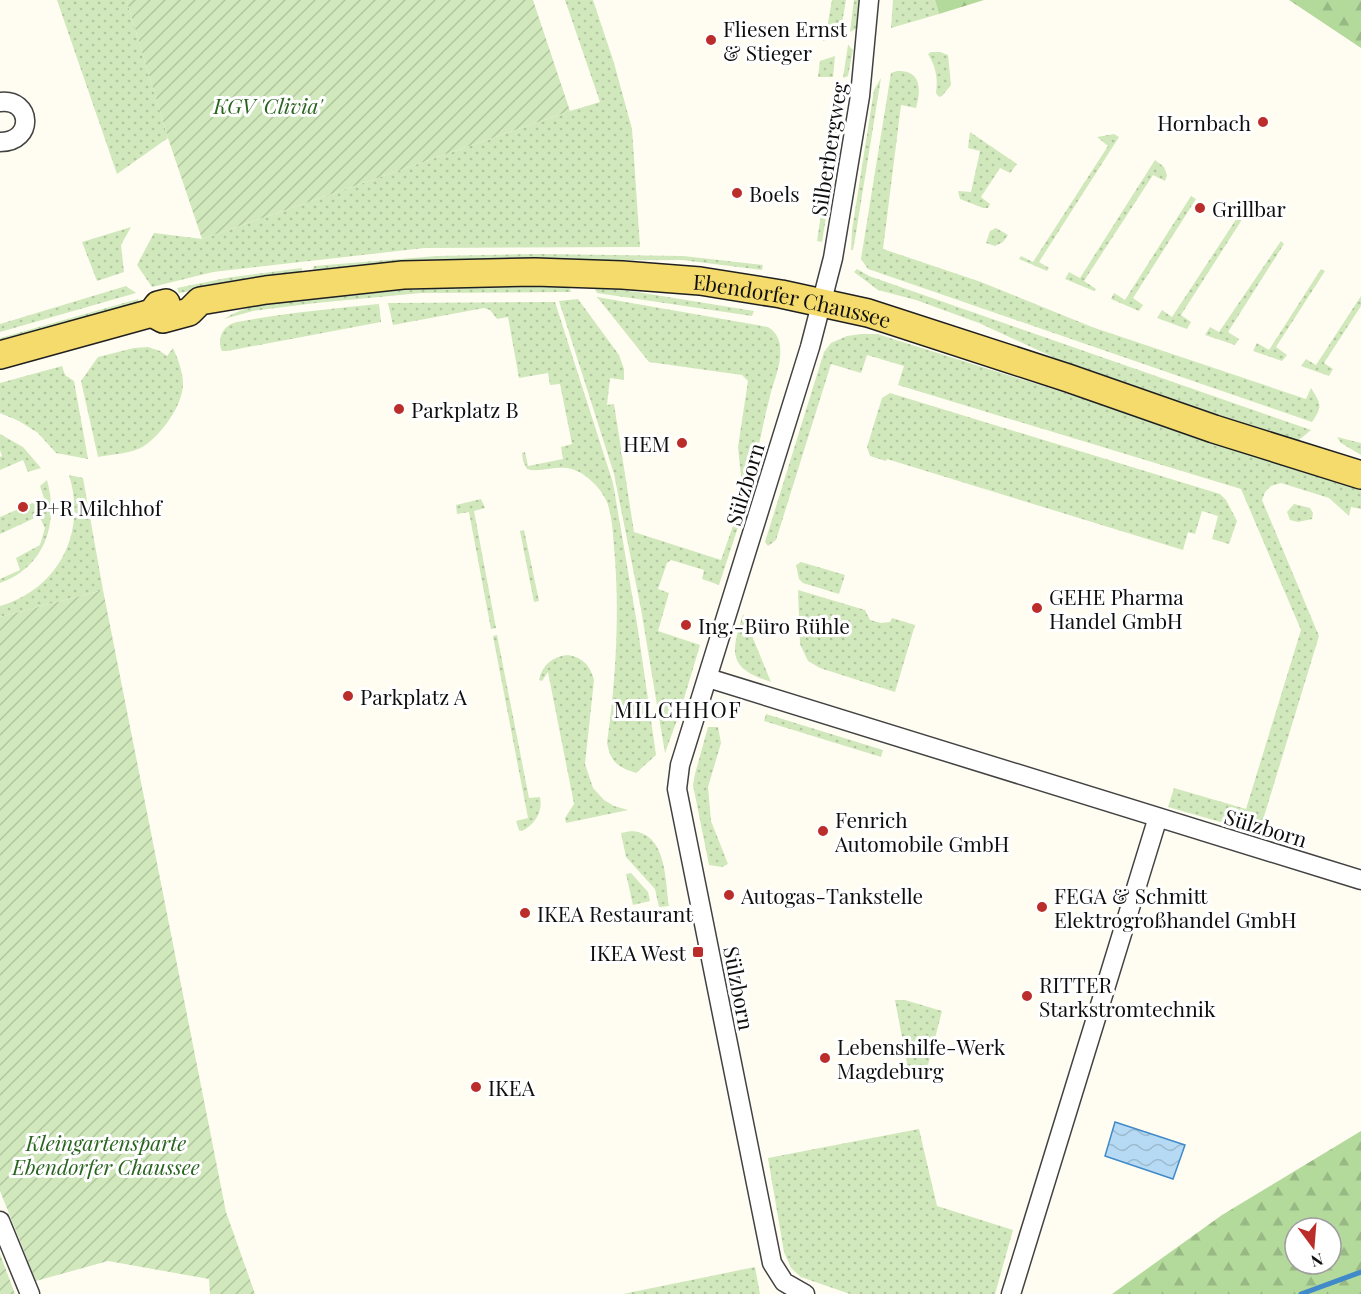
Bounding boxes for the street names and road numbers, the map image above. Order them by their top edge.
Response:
street label: Silberbergweg [804,80,852,218]
street label: Ebendorfer Chaussee [692,267,895,334]
street label: Sülzborn [718,439,770,529]
street label: Sülzborn [1221,801,1311,853]
street label: Sülzborn [718,944,762,1033]

